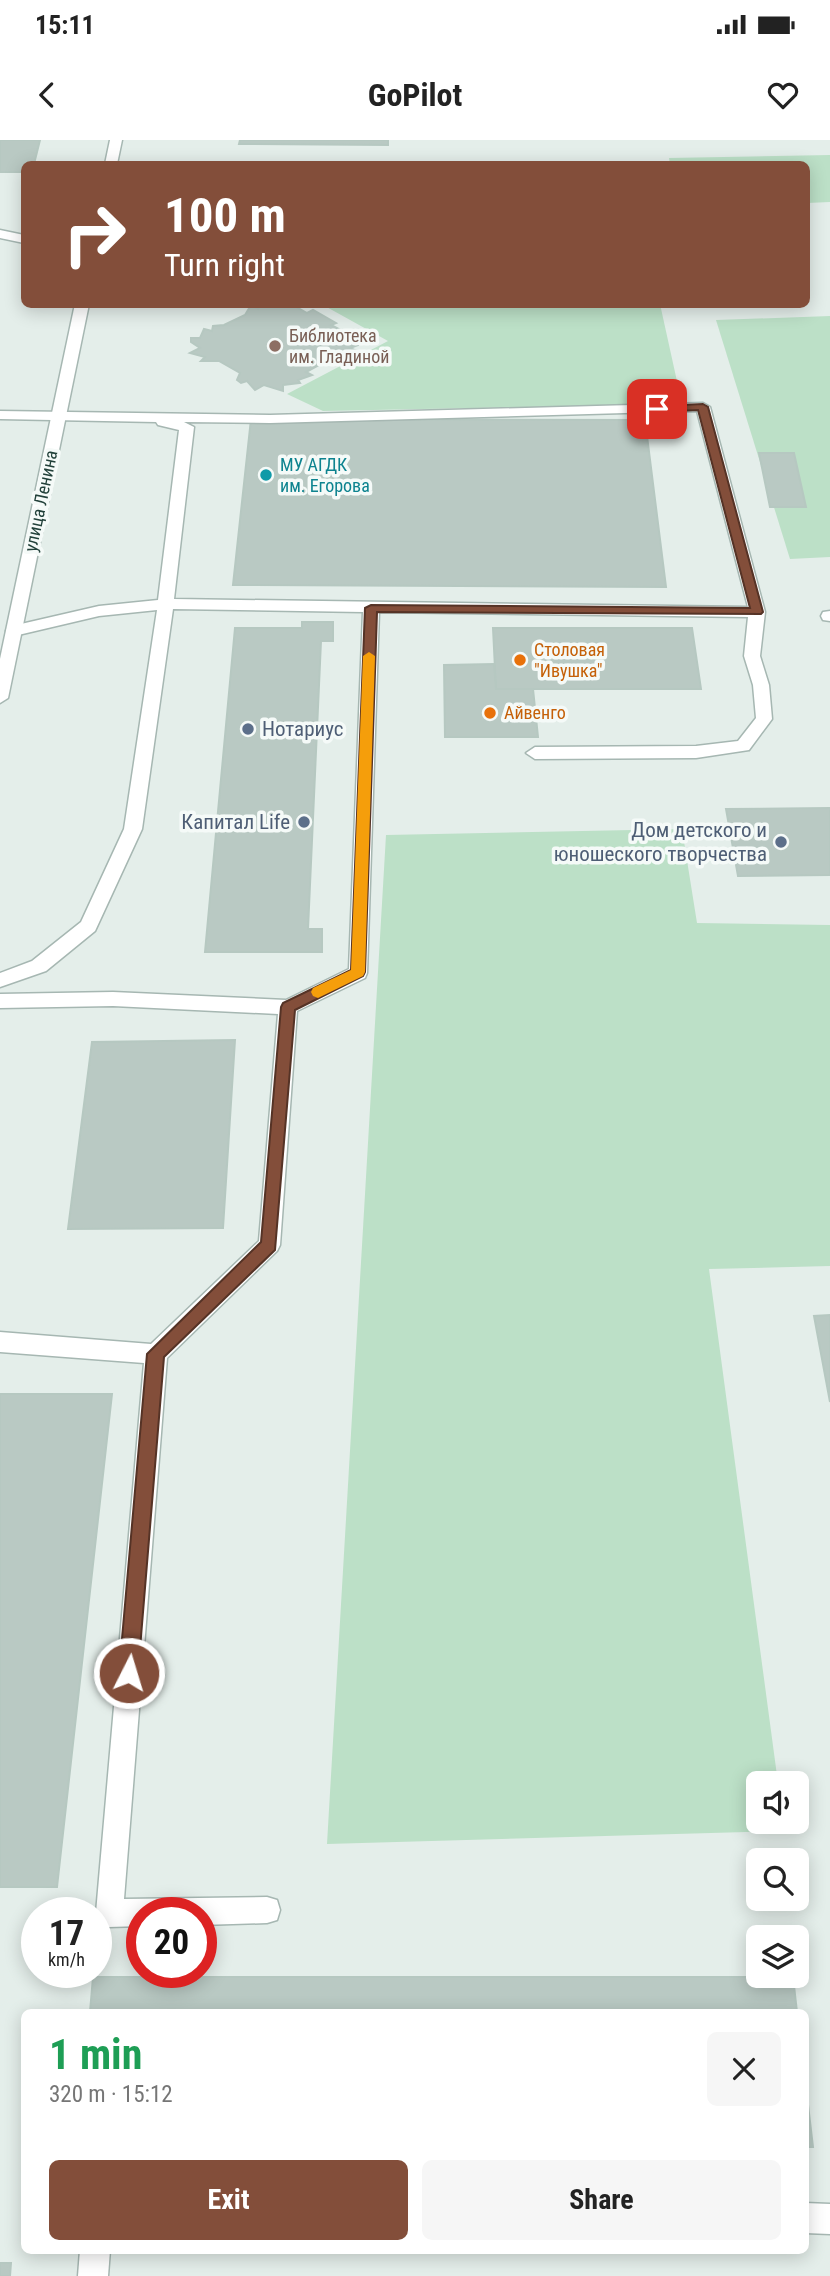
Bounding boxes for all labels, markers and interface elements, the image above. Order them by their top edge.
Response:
text: 15:11 [35,10,95,40]
icon: back [28,76,66,114]
text: GoPilot [368,76,462,114]
icon: heart [764,76,802,114]
text: 100 m [164,187,286,244]
icon: right [49,189,140,280]
text: Turn right [164,246,285,284]
place label: Библиотека им. Гладиной [289,325,389,367]
marker: Библиотека им. Гладиной [267,338,283,354]
pin [627,379,687,439]
icon: arrive [638,390,676,428]
street label: улица Ленина [20,448,62,554]
place label: МУ АГДК им. Егорова [280,454,370,496]
marker: МУ АГДК им. Егорова [258,467,274,483]
place label: Столовая "Ивушка" [534,639,605,681]
marker: Столовая "Ивушка" [512,652,528,668]
place label: Айвенго [504,702,566,723]
marker: Айвенго [482,705,498,721]
place label: Нотариус [262,717,344,741]
marker: Нотариус [240,721,256,737]
place label: Капитал Life [181,810,290,834]
marker: Капитал Life [296,814,312,830]
place label: Дом детского и юношеского творчества [554,818,767,866]
marker: Дом детского и юношеского творчества [773,834,789,850]
position arrow [92,1636,166,1710]
map controls [746,1771,809,1988]
button: sound [746,1771,809,1834]
button: search [746,1848,809,1911]
speed limit sign: 20 [126,1897,217,1988]
text: 17 [49,1913,84,1954]
button: layers [746,1925,809,1988]
text: km/h [48,1949,85,1970]
text: 1 min [49,2030,142,2079]
button: close [707,2032,781,2106]
text: 320 m · 15:12 [49,2081,173,2108]
button: Exit [49,2160,408,2240]
button: Share [422,2160,781,2240]

